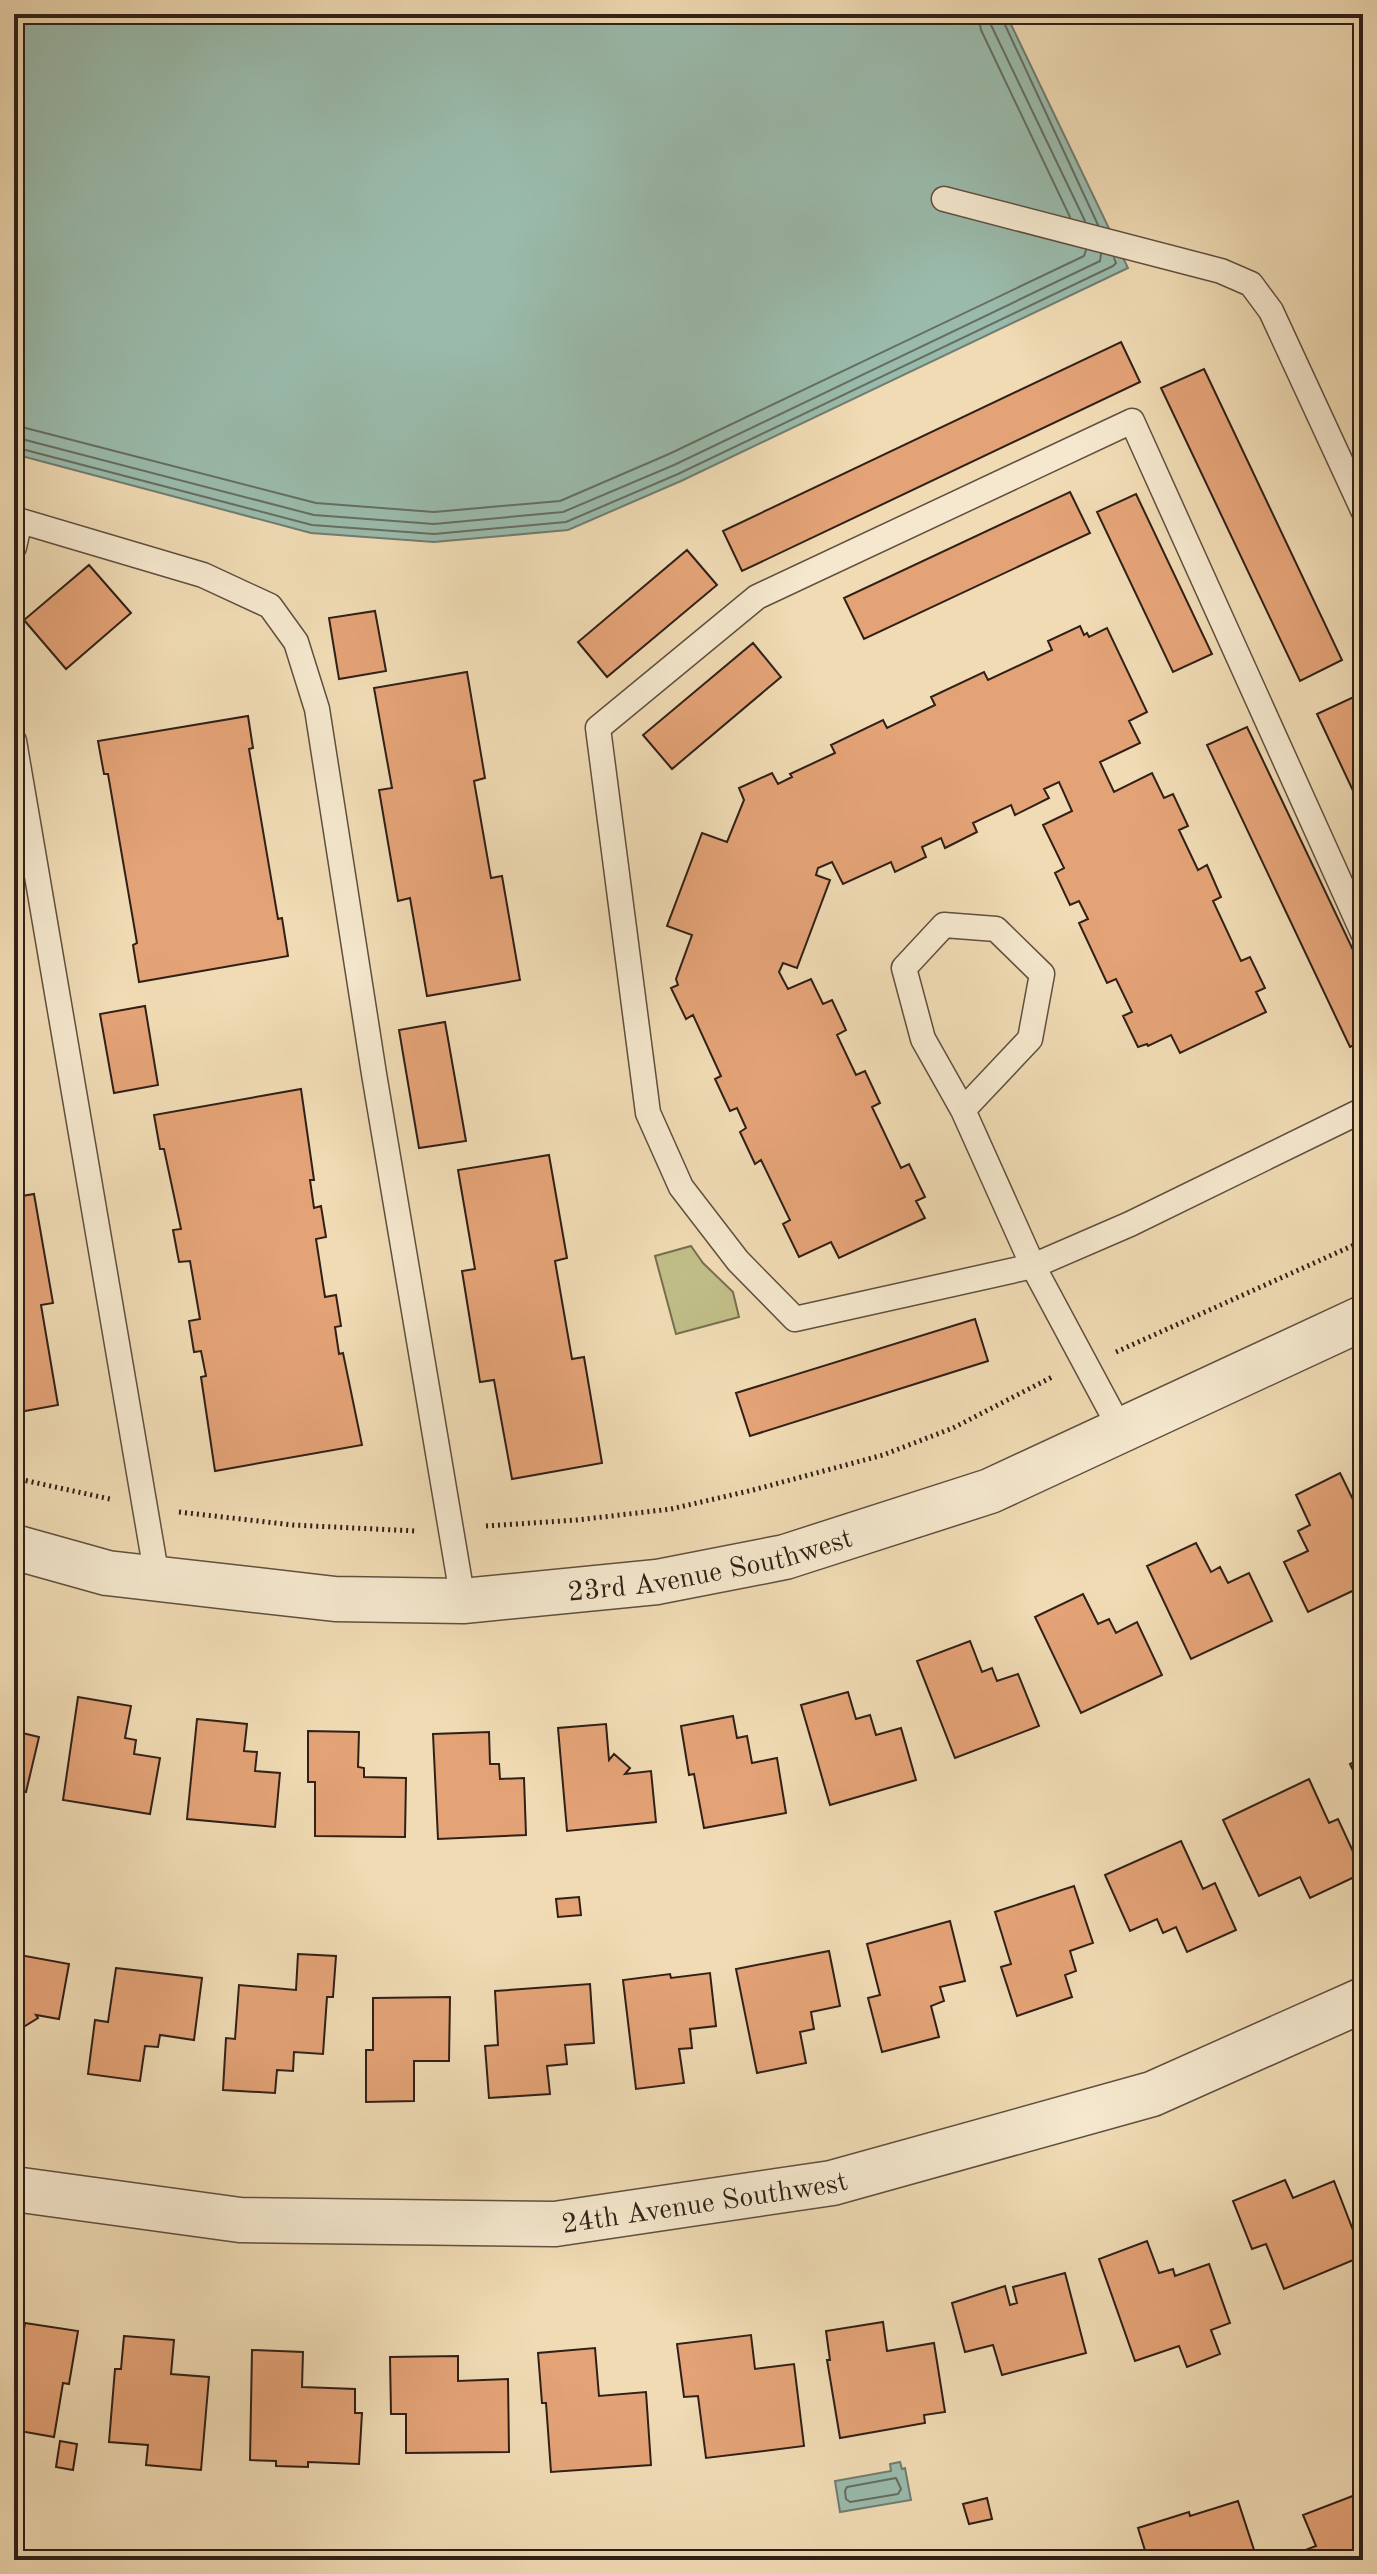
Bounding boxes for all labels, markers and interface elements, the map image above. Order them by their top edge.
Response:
street label: 23rd Avenue Southwest [566,1525,856,1608]
street label: 24th Avenue Southwest [560,2168,851,2240]

